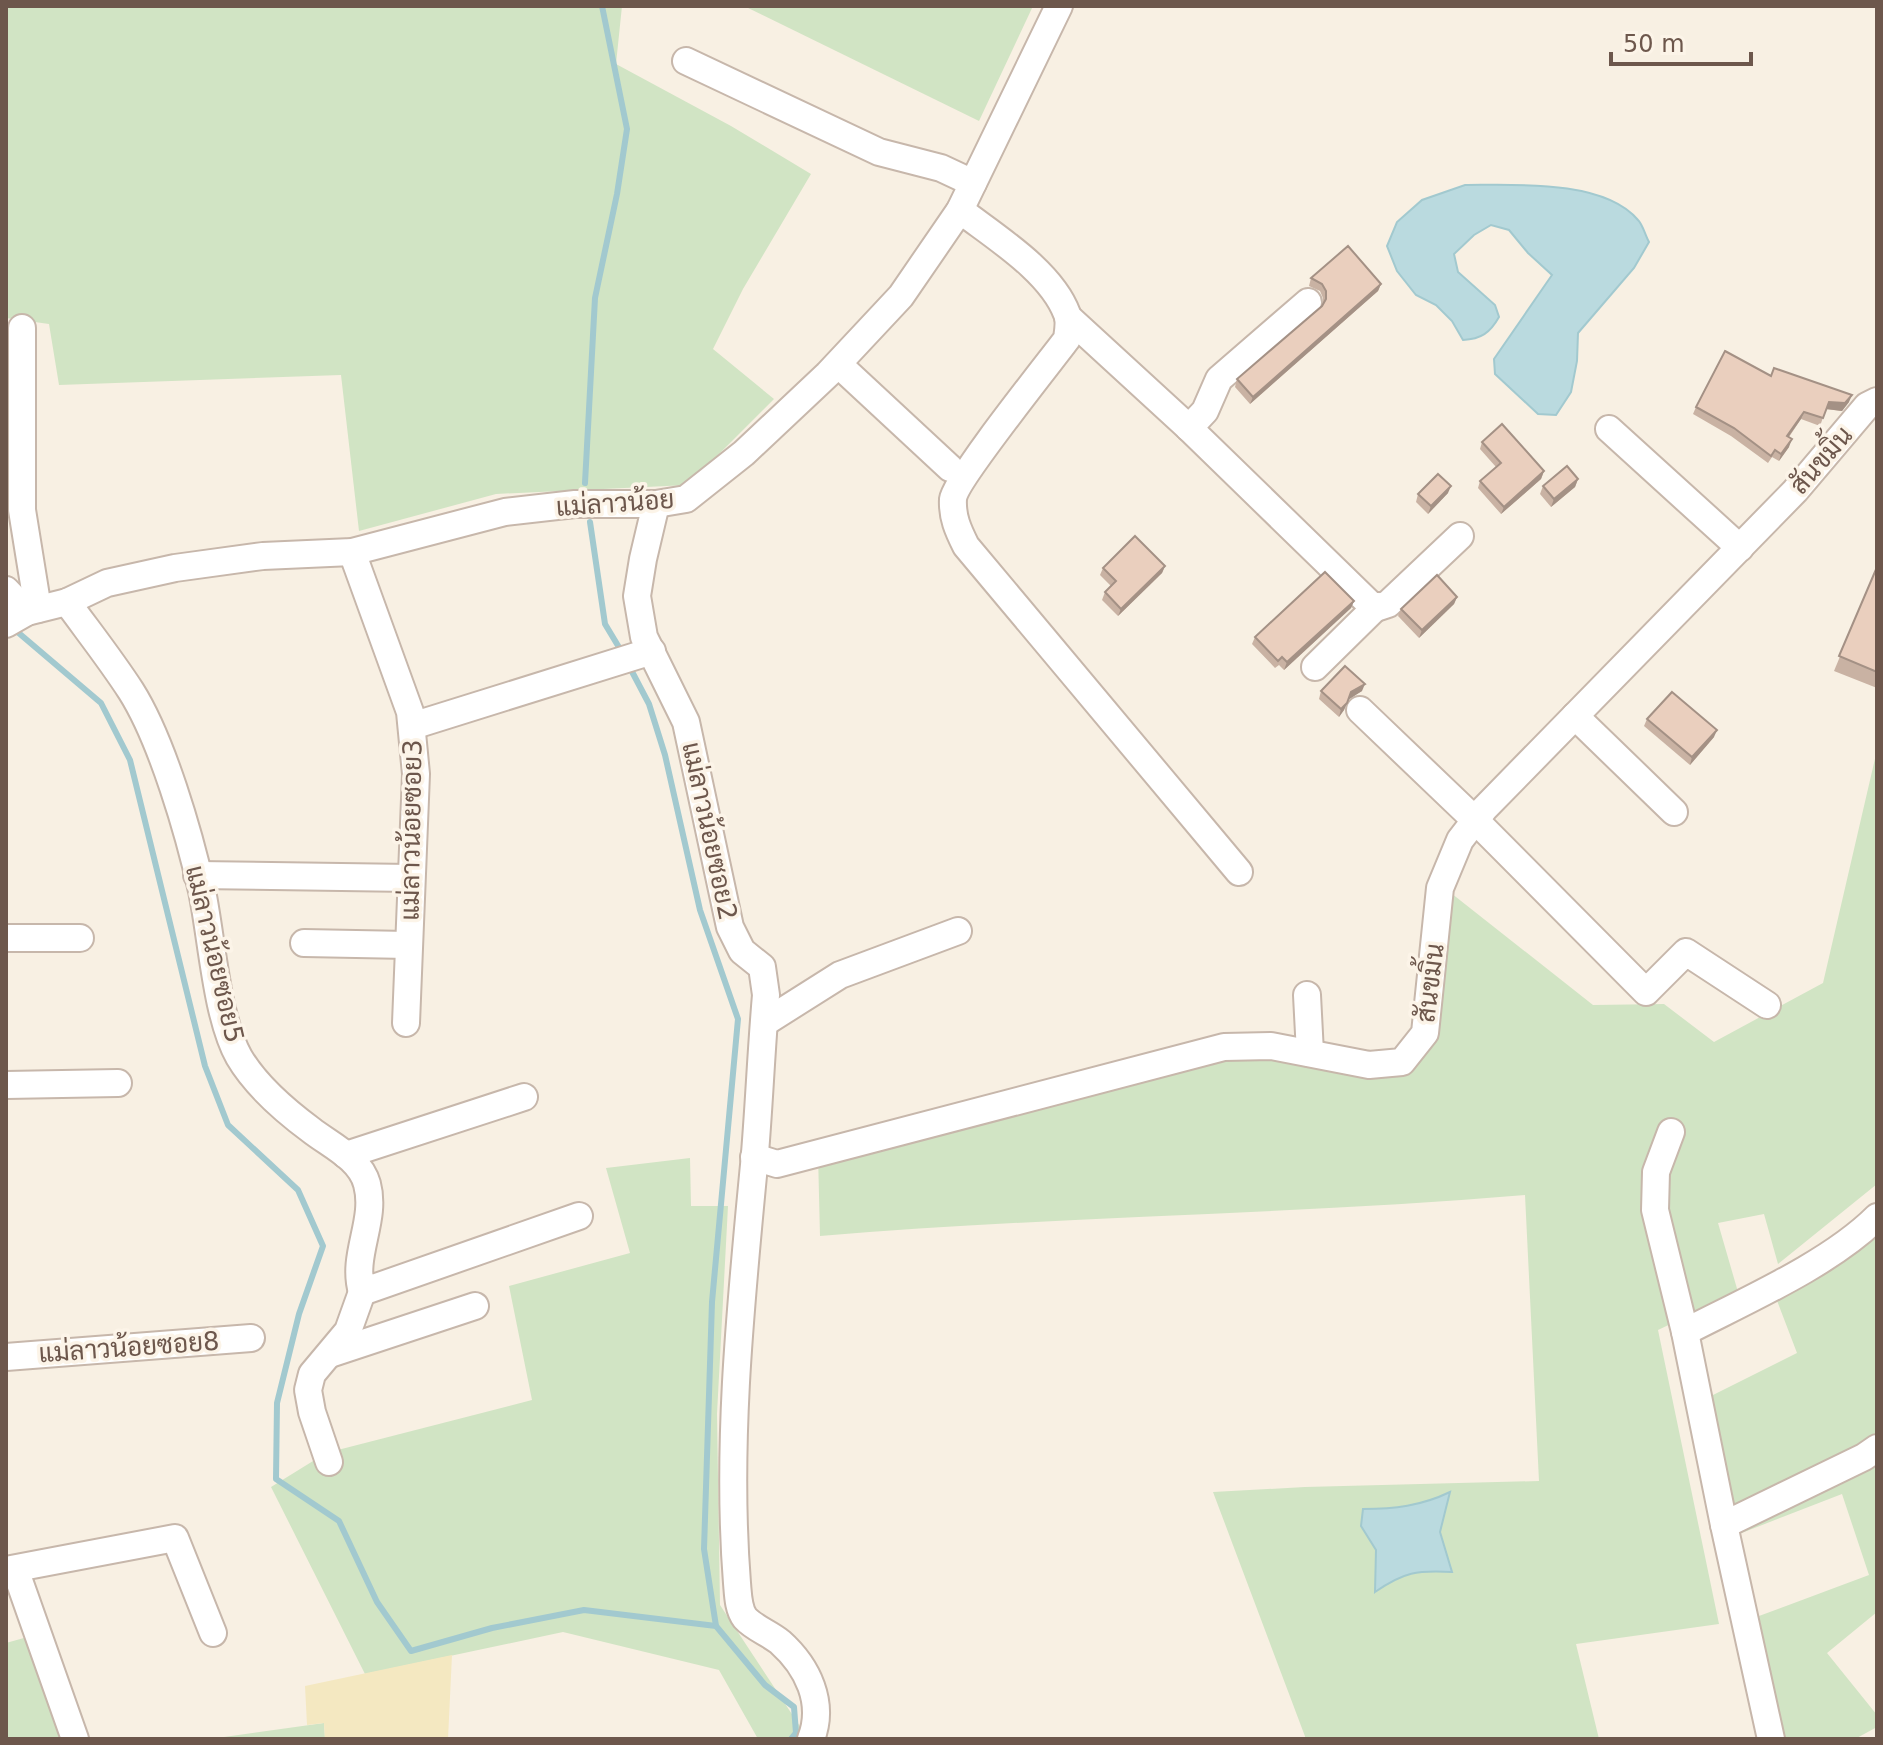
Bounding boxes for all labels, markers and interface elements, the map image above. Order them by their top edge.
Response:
scale bar [1611,16,1751,66]
text: 50 m [1623,30,1685,58]
street label: สันขมิ้น [1778,416,1858,500]
street label: แม่ลาวน้อย [555,483,675,522]
street label: แม่ลาวน้อยซอย3 [393,739,428,921]
street label: แม่ลาวน้อยซอย2 [676,739,745,923]
street label: แม่ลาวน้อยซอย5 [180,862,251,1046]
street label: สันขมิ้น [1404,941,1450,1024]
street label: แม่ลาวน้อยซอย8 [37,1325,221,1368]

